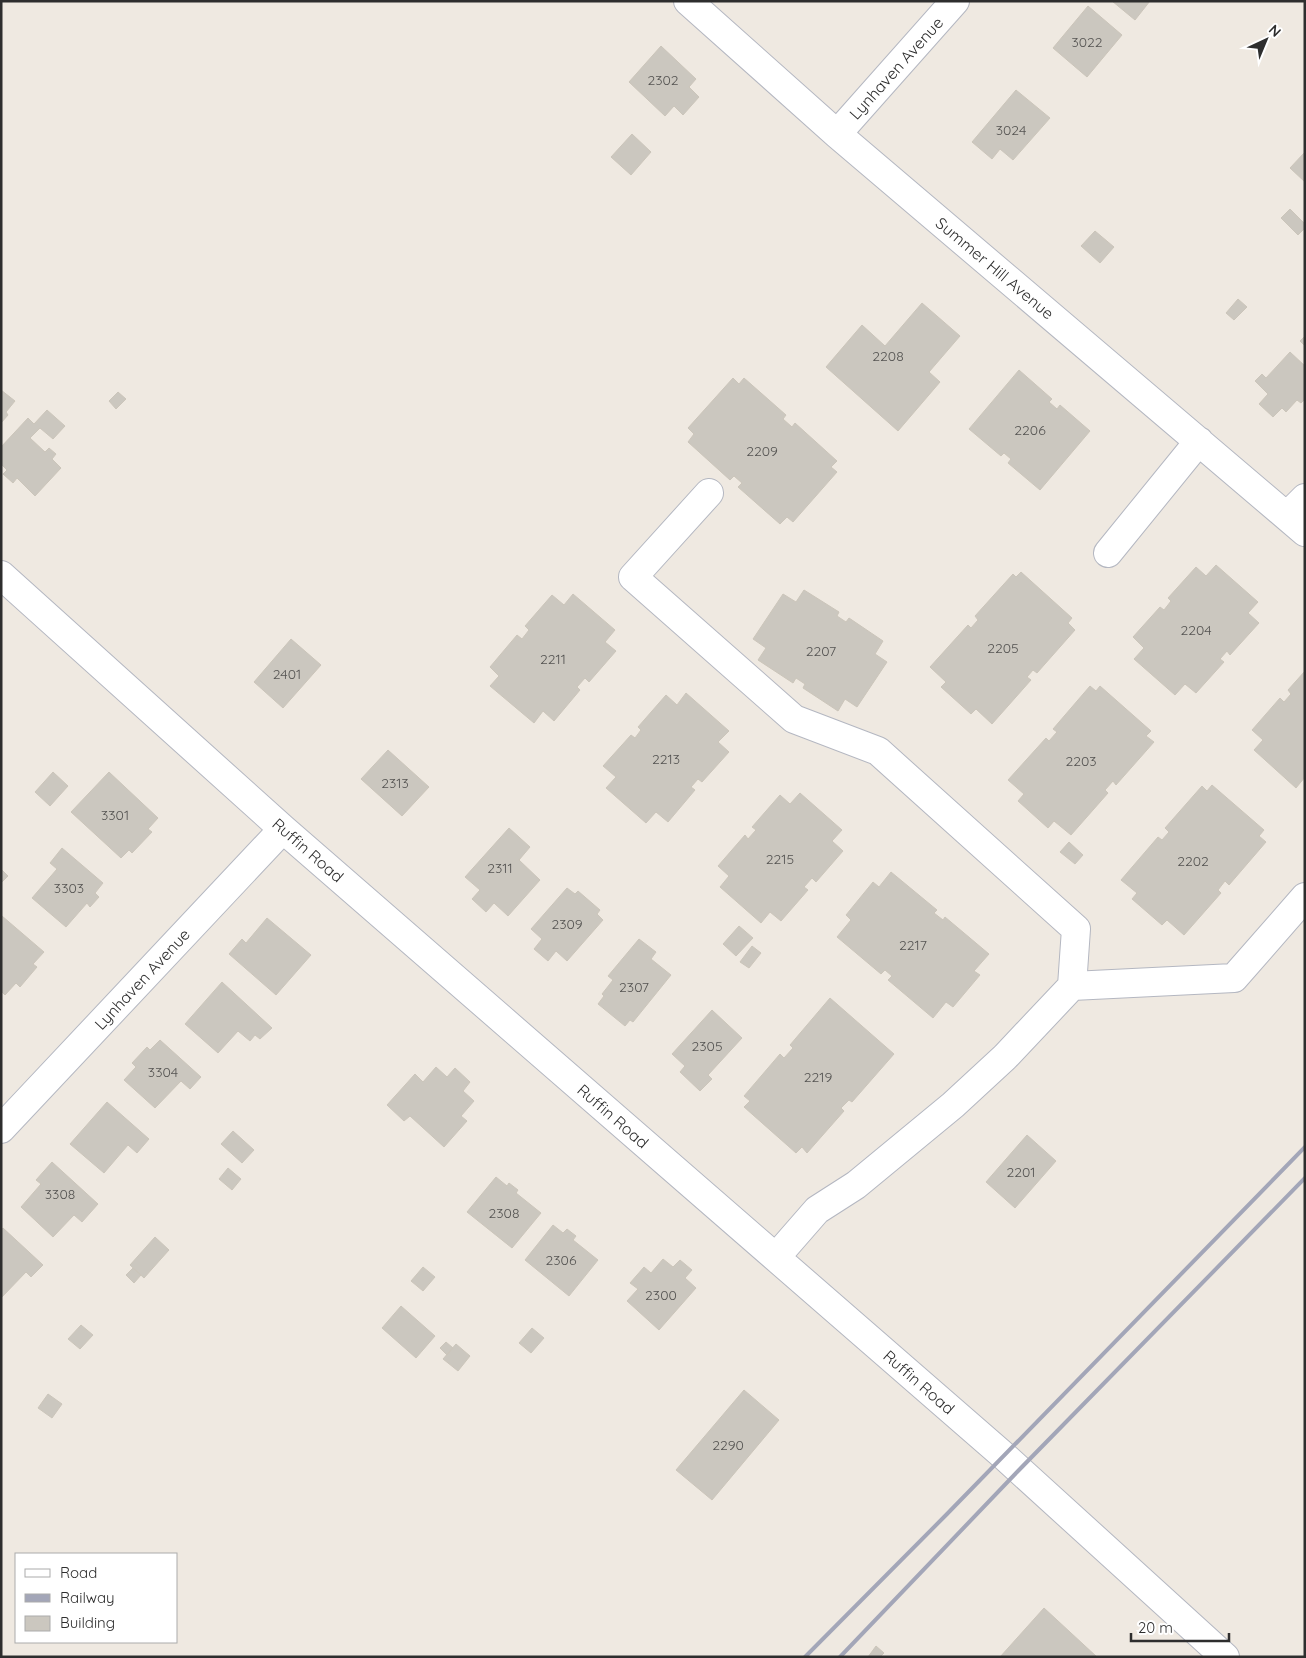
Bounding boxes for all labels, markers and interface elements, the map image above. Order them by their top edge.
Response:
street label: Lynhaven Avenue [845,13,947,123]
north arrow [1241,15,1291,65]
text: N [1265,21,1285,41]
house number: 3022 [1071,33,1103,51]
house number: 2302 [647,71,679,89]
house number: 3024 [996,121,1026,139]
street label: Summer Hill Avenue [932,213,1058,323]
house number: 2208 [872,347,904,365]
house number: 2206 [1014,421,1046,439]
house number: 2209 [746,442,778,460]
house number: 2204 [1180,621,1212,639]
house number: 2205 [987,639,1019,657]
house number: 2207 [806,642,836,660]
house number: 2211 [540,650,566,668]
house number: 2401 [273,665,301,683]
house number: 2213 [652,750,680,768]
house number: 2203 [1065,752,1097,770]
house number: 2313 [381,774,409,792]
house number: 3301 [101,806,129,824]
street label: Ruffin Road [268,814,348,886]
house number: 2215 [766,850,794,868]
house number: 2202 [1177,852,1209,870]
house number: 2311 [487,859,513,877]
house number: 3303 [54,879,84,897]
house number: 2309 [551,915,583,933]
street label: Lynhaven Avenue [90,924,194,1034]
house number: 2217 [899,936,927,954]
house number: 2307 [619,978,649,996]
house number: 2305 [691,1037,723,1055]
house number: 3304 [148,1063,178,1081]
house number: 2219 [804,1068,832,1086]
street label: Ruffin Road [573,1080,653,1152]
house number: 2201 [1006,1163,1036,1181]
house number: 3308 [45,1185,75,1203]
house number: 2308 [489,1204,519,1222]
house number: 2306 [546,1251,577,1269]
house number: 2300 [645,1286,677,1304]
street label: Ruffin Road [879,1346,959,1418]
house number: 2290 [712,1436,744,1454]
legend [15,1553,178,1643]
text: Road [60,1563,97,1582]
text: Railway [60,1588,115,1607]
scale bar [1131,1610,1228,1642]
text: Building [60,1613,115,1632]
text: 20 m [1138,1618,1173,1637]

